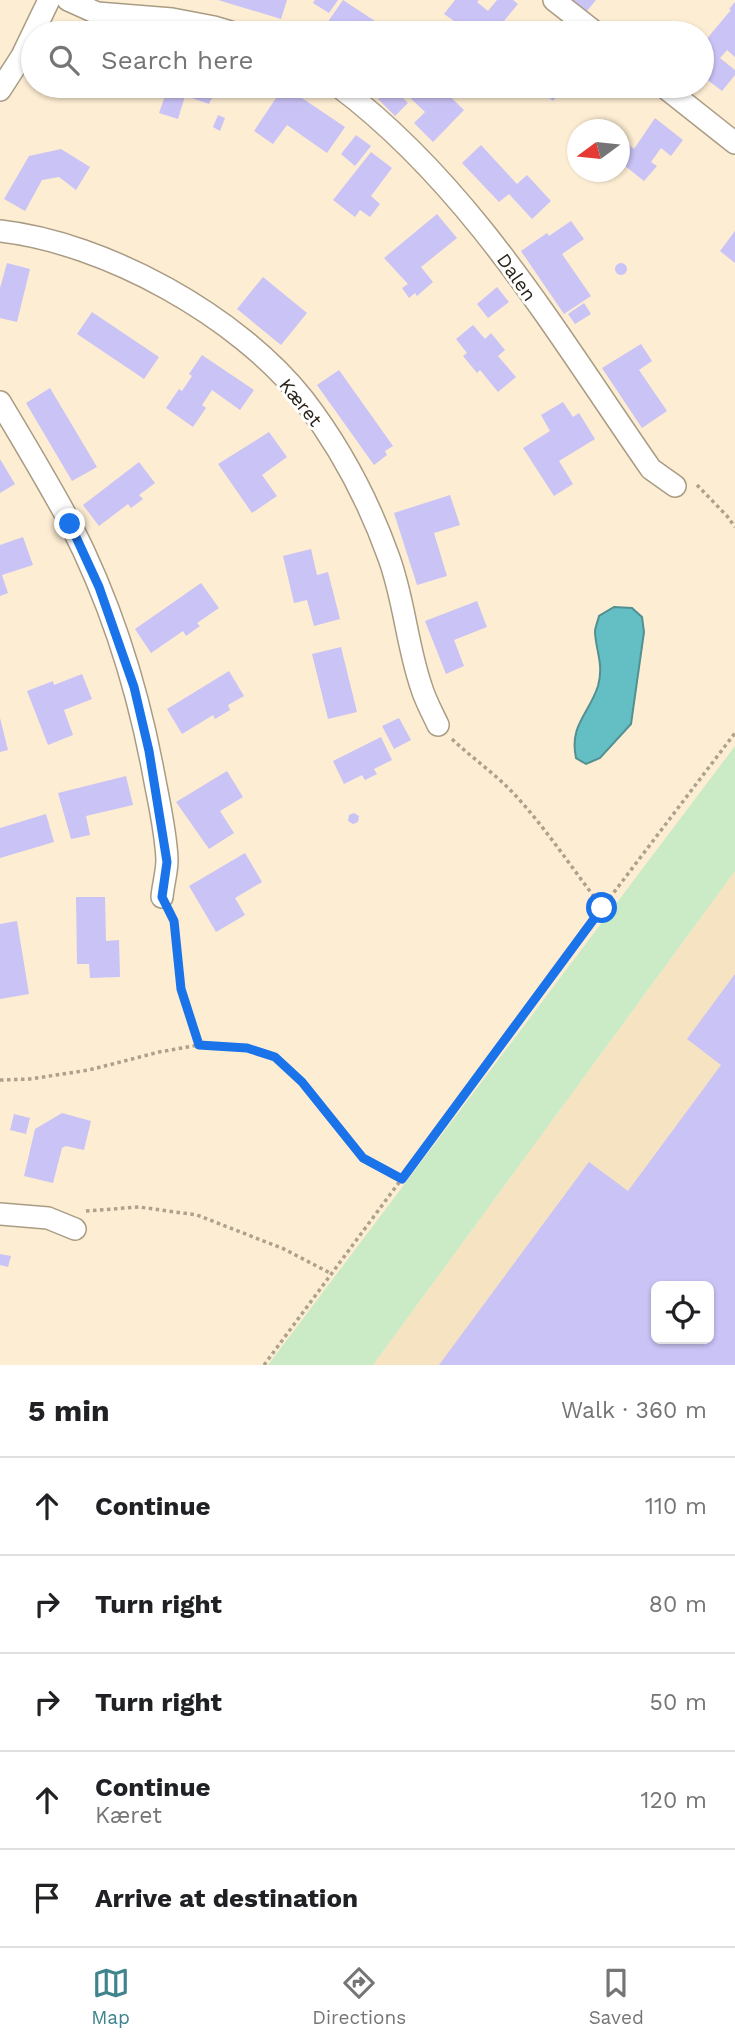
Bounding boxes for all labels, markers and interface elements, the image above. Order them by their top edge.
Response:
search box [21,21,714,98]
icon: search [45,41,83,79]
text: Search here [101,45,253,75]
north arrow [567,119,630,182]
street label: Dalen [492,249,541,306]
street label: Kæret [274,374,327,431]
route end [54,508,85,539]
route start [586,892,617,923]
map controls [651,1281,714,1344]
button: locate [651,1281,714,1344]
text: 5 min [28,1393,110,1428]
text: Walk · 360 m [561,1397,707,1424]
icon: ahead [28,1487,66,1525]
text: Continue [95,1491,211,1521]
text: 110 m [645,1493,707,1520]
icon: right [28,1585,66,1623]
text: Turn right [95,1589,222,1619]
text: 80 m [649,1591,707,1618]
icon: right [28,1683,66,1721]
text: Turn right [95,1687,222,1717]
text: 50 m [650,1689,707,1716]
text: Continue [95,1772,211,1802]
icon: ahead [28,1781,66,1819]
text: 120 m [641,1787,707,1814]
text: Kæret [95,1802,162,1829]
icon: arrive [28,1879,66,1917]
text: Arrive at destination [95,1883,358,1913]
tab: Map [91,1964,130,2029]
tab: Directions [312,1964,406,2029]
tab: Saved [589,1964,644,2029]

